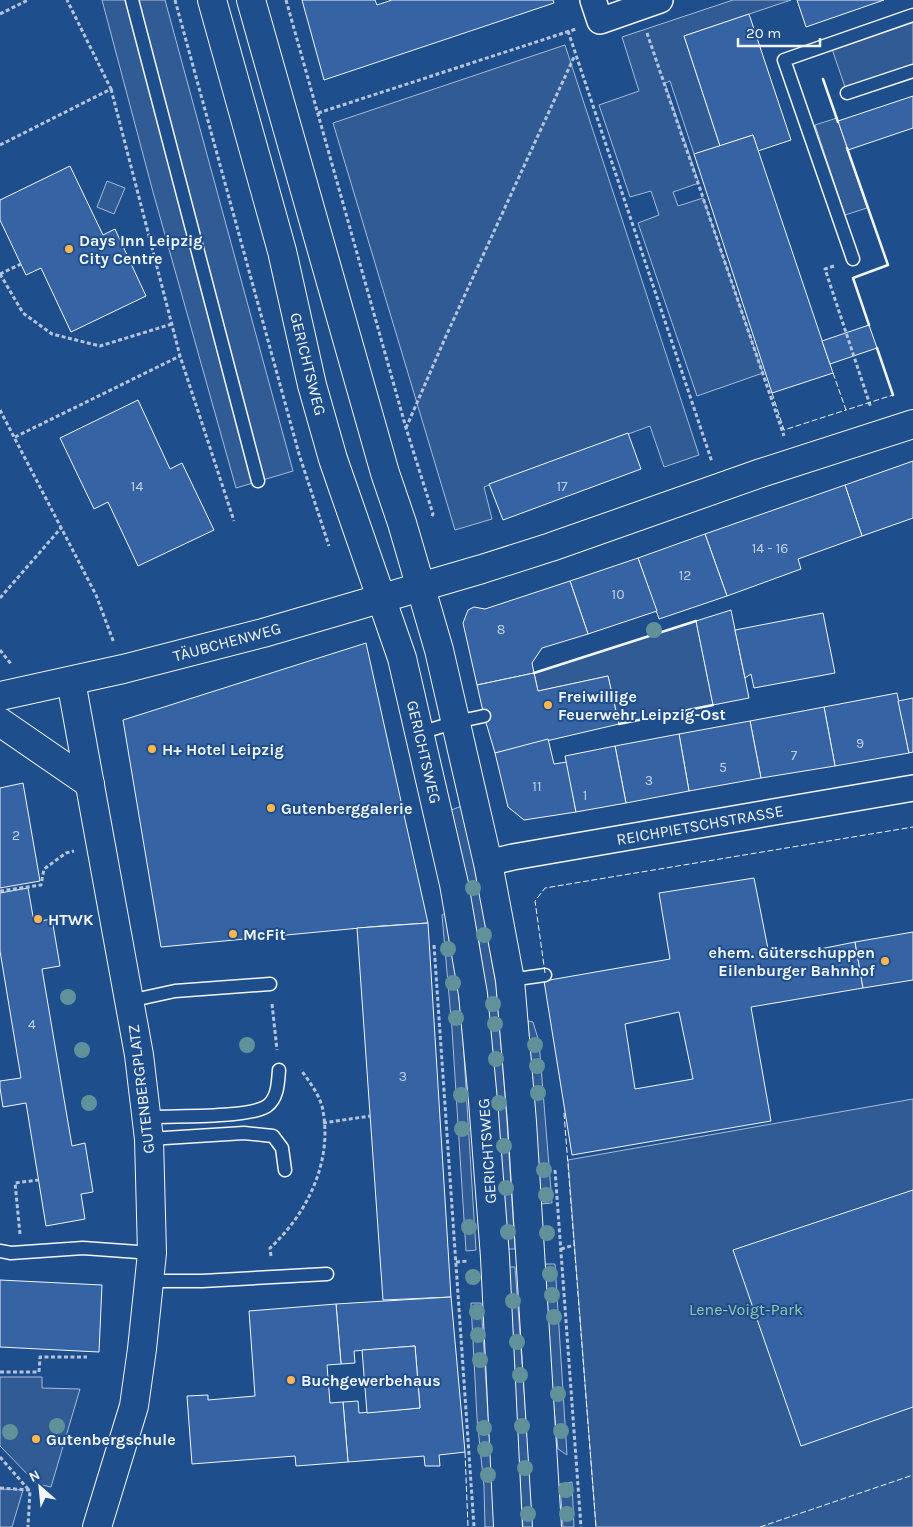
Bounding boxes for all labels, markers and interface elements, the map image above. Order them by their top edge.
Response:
scale bar [738,15,820,47]
text: 20 m [746,24,781,42]
place label: Days Inn Leipzig City Centre [79,231,203,268]
marker: Days Inn Leipzig City Centre [63,243,75,255]
street label: GERICHTSWEG [286,311,330,417]
house number: 14 [131,478,143,495]
house number: 17 [556,478,568,495]
house number: 14 - 16 [752,540,788,557]
house number: 12 [679,567,691,584]
house number: 10 [612,586,624,603]
street label: TÄUBCHENWEG [171,618,283,666]
house number: 8 [497,621,505,638]
place label: Freiwillige Feuerwehr Leipzig-Ost [558,687,726,724]
street label: GERICHTSWEG [403,699,445,805]
marker: Freiwillige Feuerwehr Leipzig-Ost [542,699,554,711]
house number: 9 [856,735,864,752]
place label: H+ Hotel Leipzig [162,740,284,759]
marker: H+ Hotel Leipzig [146,743,158,755]
house number: 7 [791,747,798,764]
house number: 5 [719,759,727,776]
house number: 3 [645,772,653,789]
house number: 11 [532,778,542,795]
house number: 1 [583,787,587,804]
place label: Gutenberggalerie [281,799,412,818]
street label: REICHPIETSCHSTRASSE [615,801,785,849]
marker: Gutenberggalerie [265,802,277,814]
house number: 2 [12,827,20,844]
place label: HTWK [48,910,94,929]
marker: HTWK [32,913,44,925]
place label: McFit [243,925,286,944]
marker: McFit [227,928,239,940]
place label: ehem. Güterschuppen Eilenburger Bahnhof [709,943,875,980]
marker: ehem. Güterschuppen Eilenburger Bahnhof [879,955,891,967]
house number: 4 [28,1016,36,1033]
street label: GUTENBERGPLATZ [124,1023,158,1155]
house number: 3 [399,1068,407,1085]
street label: GERICHTSWEG [474,1098,500,1204]
park label: Lene-Voigt-Park [689,1300,803,1319]
place label: Buchgewerbehaus [301,1371,441,1390]
marker: Buchgewerbehaus [285,1374,297,1386]
place label: Gutenbergschule [46,1430,176,1449]
marker: Gutenbergschule [30,1433,42,1445]
north arrow [15,1462,65,1512]
text: N [26,1466,43,1486]

